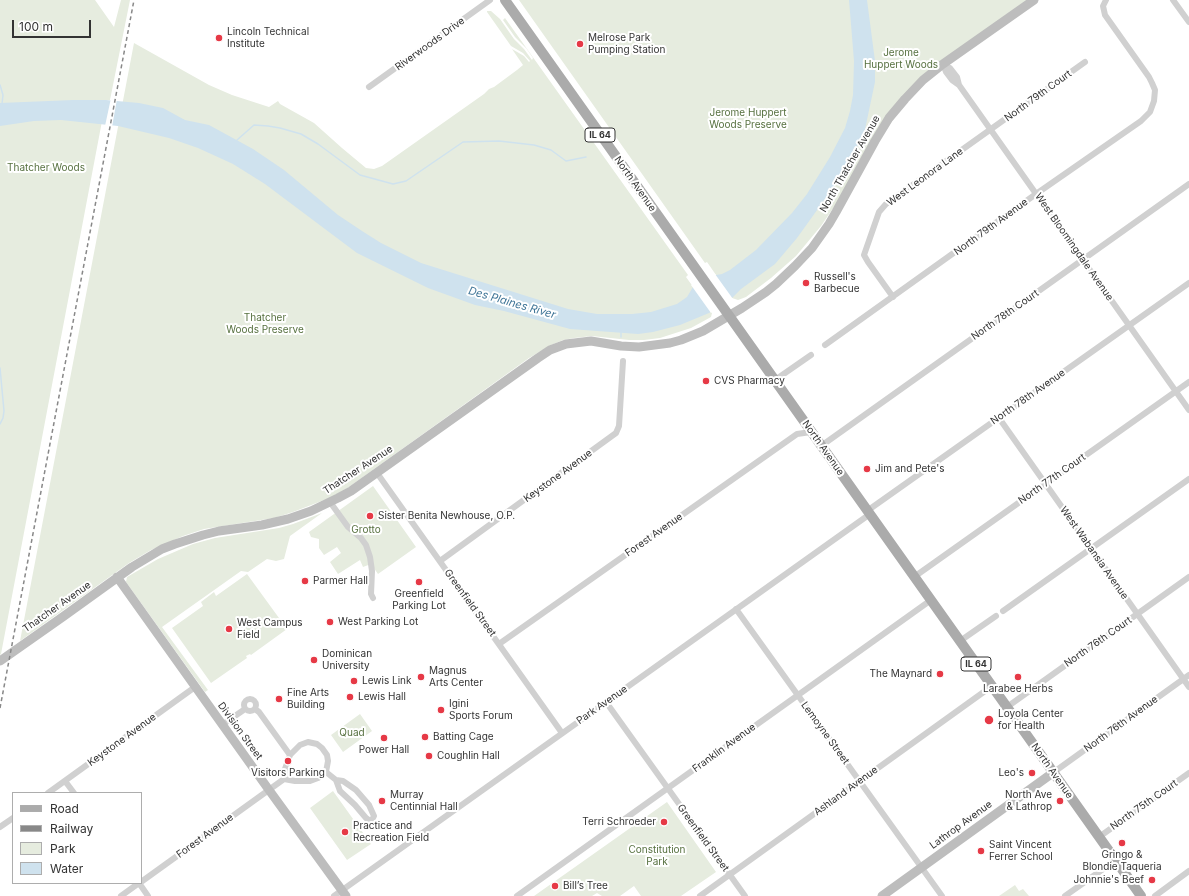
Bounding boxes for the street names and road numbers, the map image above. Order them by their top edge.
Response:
street label: Riverwoods Drive [393,15,467,73]
street label: North 79th Court [1002,68,1074,124]
street label: North Thatcher Avenue [817,113,883,215]
road number: IL 64 [585,128,615,142]
street label: West Leonora Lane [885,145,965,209]
street label: North Avenue [612,154,658,214]
street label: West Bloomingdale Avenue [1032,191,1116,303]
street label: North 79th Avenue [952,196,1030,258]
street label: North 78th Court [969,287,1041,343]
street label: North 78th Avenue [988,367,1068,427]
street label: North Avenue [800,418,846,478]
street label: Thatcher Avenue [321,443,395,497]
street label: Keystone Avenue [521,447,595,505]
street label: North 77th Court [1016,451,1088,507]
street label: West Wabansia Avenue [1057,504,1131,602]
street label: Forest Avenue [623,511,685,559]
street label: Greenfield Street [442,567,498,639]
street label: Thatcher Avenue [21,579,93,635]
street label: North 76th Court [1062,614,1134,670]
road number: IL 64 [961,657,991,671]
street label: Park Avenue [574,683,630,727]
street label: North 76th Avenue [1082,693,1160,755]
street label: Lemoyne Street [798,699,852,767]
street label: Division Street [215,700,265,762]
street label: Keystone Avenue [85,711,159,769]
street label: Franklin Avenue [690,721,758,775]
street label: North Avenue [1029,741,1075,801]
street label: Ashland Avenue [812,764,880,818]
street label: North 75th Court [1108,777,1180,833]
street label: Lathrop Avenue [927,798,995,852]
street label: Greenfield Street [675,802,731,874]
street label: Forest Avenue [174,811,236,861]

